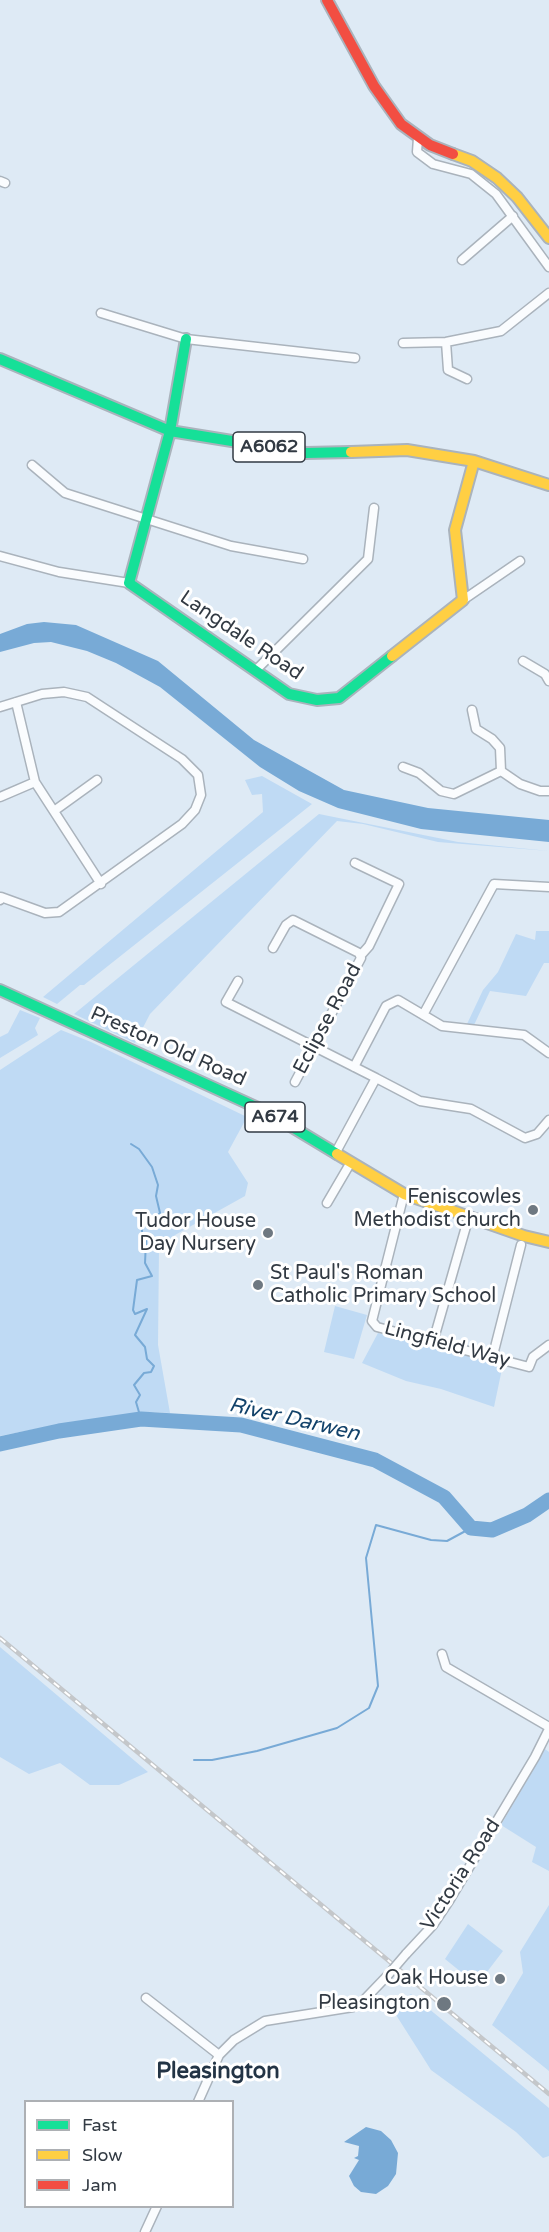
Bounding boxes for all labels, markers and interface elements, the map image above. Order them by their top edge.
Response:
road number: A6062 [233,432,305,462]
street label: Langdale Road [175,586,307,686]
street label: Eclipse Road [289,959,367,1079]
street label: Preston Old Road [87,1002,249,1092]
road number: A674 [245,1102,305,1132]
place label: Feniscowles Methodist church [354,1186,521,1233]
marker: Feniscowles Methodist church [526,1203,540,1217]
place label: Tudor House Day Nursery [135,1210,256,1257]
marker: Tudor House Day Nursery [261,1226,275,1240]
place label: St Paul's Roman Catholic Primary School [270,1262,496,1309]
marker: St Paul's Roman Catholic Primary School [251,1278,265,1292]
street label: Lingfield Way [381,1317,513,1373]
water label: River Darwen [226,1393,362,1447]
street label: Victoria Road [416,1815,506,1935]
place label: Oak House [385,1967,488,1991]
marker: Oak House [493,1972,507,1986]
place label: Pleasington [318,1992,430,2016]
marker: Pleasington [435,1995,453,2013]
district label: Pleasington [156,2059,280,2085]
legend [24,2100,234,2208]
text: Fast [82,2114,117,2136]
text: Slow [82,2144,123,2166]
text: Jam [82,2174,117,2196]

